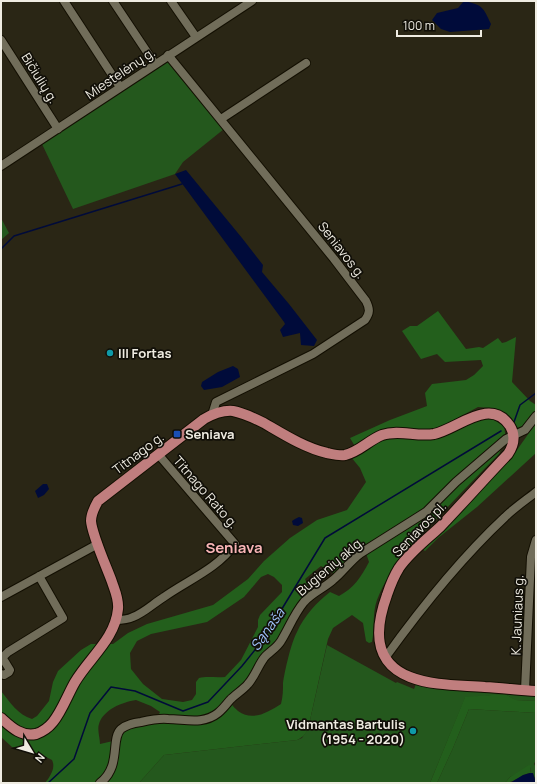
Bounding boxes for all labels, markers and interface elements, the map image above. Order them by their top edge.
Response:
scale bar [397,12,481,38]
text: 100 m [403,17,435,34]
street label: Miestelėnų g. [82,43,158,103]
street label: Bičiulių g. [17,49,63,107]
street label: Seniavos g. [314,218,370,282]
place label: III Fortas [118,344,172,362]
marker: III Fortas [105,348,115,358]
place label: Seniava [185,425,234,443]
street label: Titnago g. [109,428,167,478]
marker: Seniava [172,429,182,439]
street label: Titnago Rato g. [169,452,243,532]
street label: Seniavos pl. [388,497,450,561]
street label: Bugienių aklg. [293,533,367,599]
district label: Seniava [205,537,263,558]
street label: K. Jauniaus g. [507,574,527,656]
water label: Sąnaša [246,603,289,654]
place label: Vidmantas Bartulis (1954 - 2020) [286,715,405,748]
marker: Vidmantas Bartulis (1954 - 2020) [408,726,418,736]
north arrow [12,732,52,772]
text: N [32,751,49,766]

